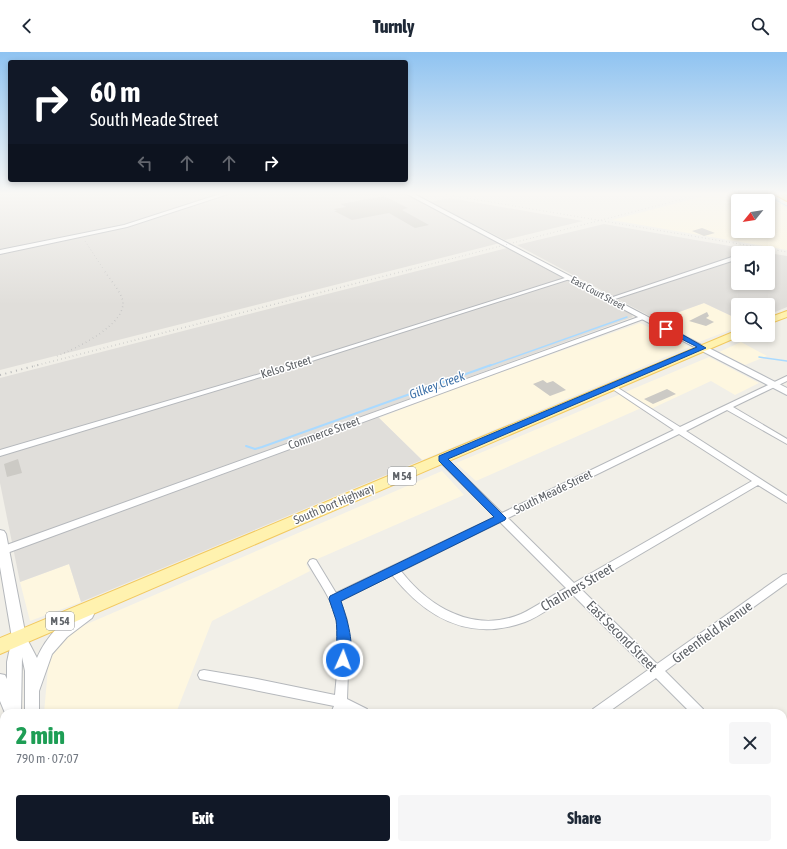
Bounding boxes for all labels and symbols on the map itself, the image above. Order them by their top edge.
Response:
north arrow [731,194,775,238]
street label: East Court Street [569,274,627,312]
pin [649,312,683,346]
street label: Kelso Street [259,353,313,381]
water label: Gilkey Creek [407,368,467,402]
street label: Commerce Street [286,413,362,452]
road number: M 54 [388,467,416,485]
street label: South Meade Street [511,467,595,517]
street label: South Dort Highway [291,481,377,527]
street label: Chalmers Street [538,560,616,614]
street label: East Second Street [583,597,661,675]
street label: Greenfield Avenue [669,598,755,666]
road number: M 54 [46,612,74,630]
position arrow [322,639,364,681]

